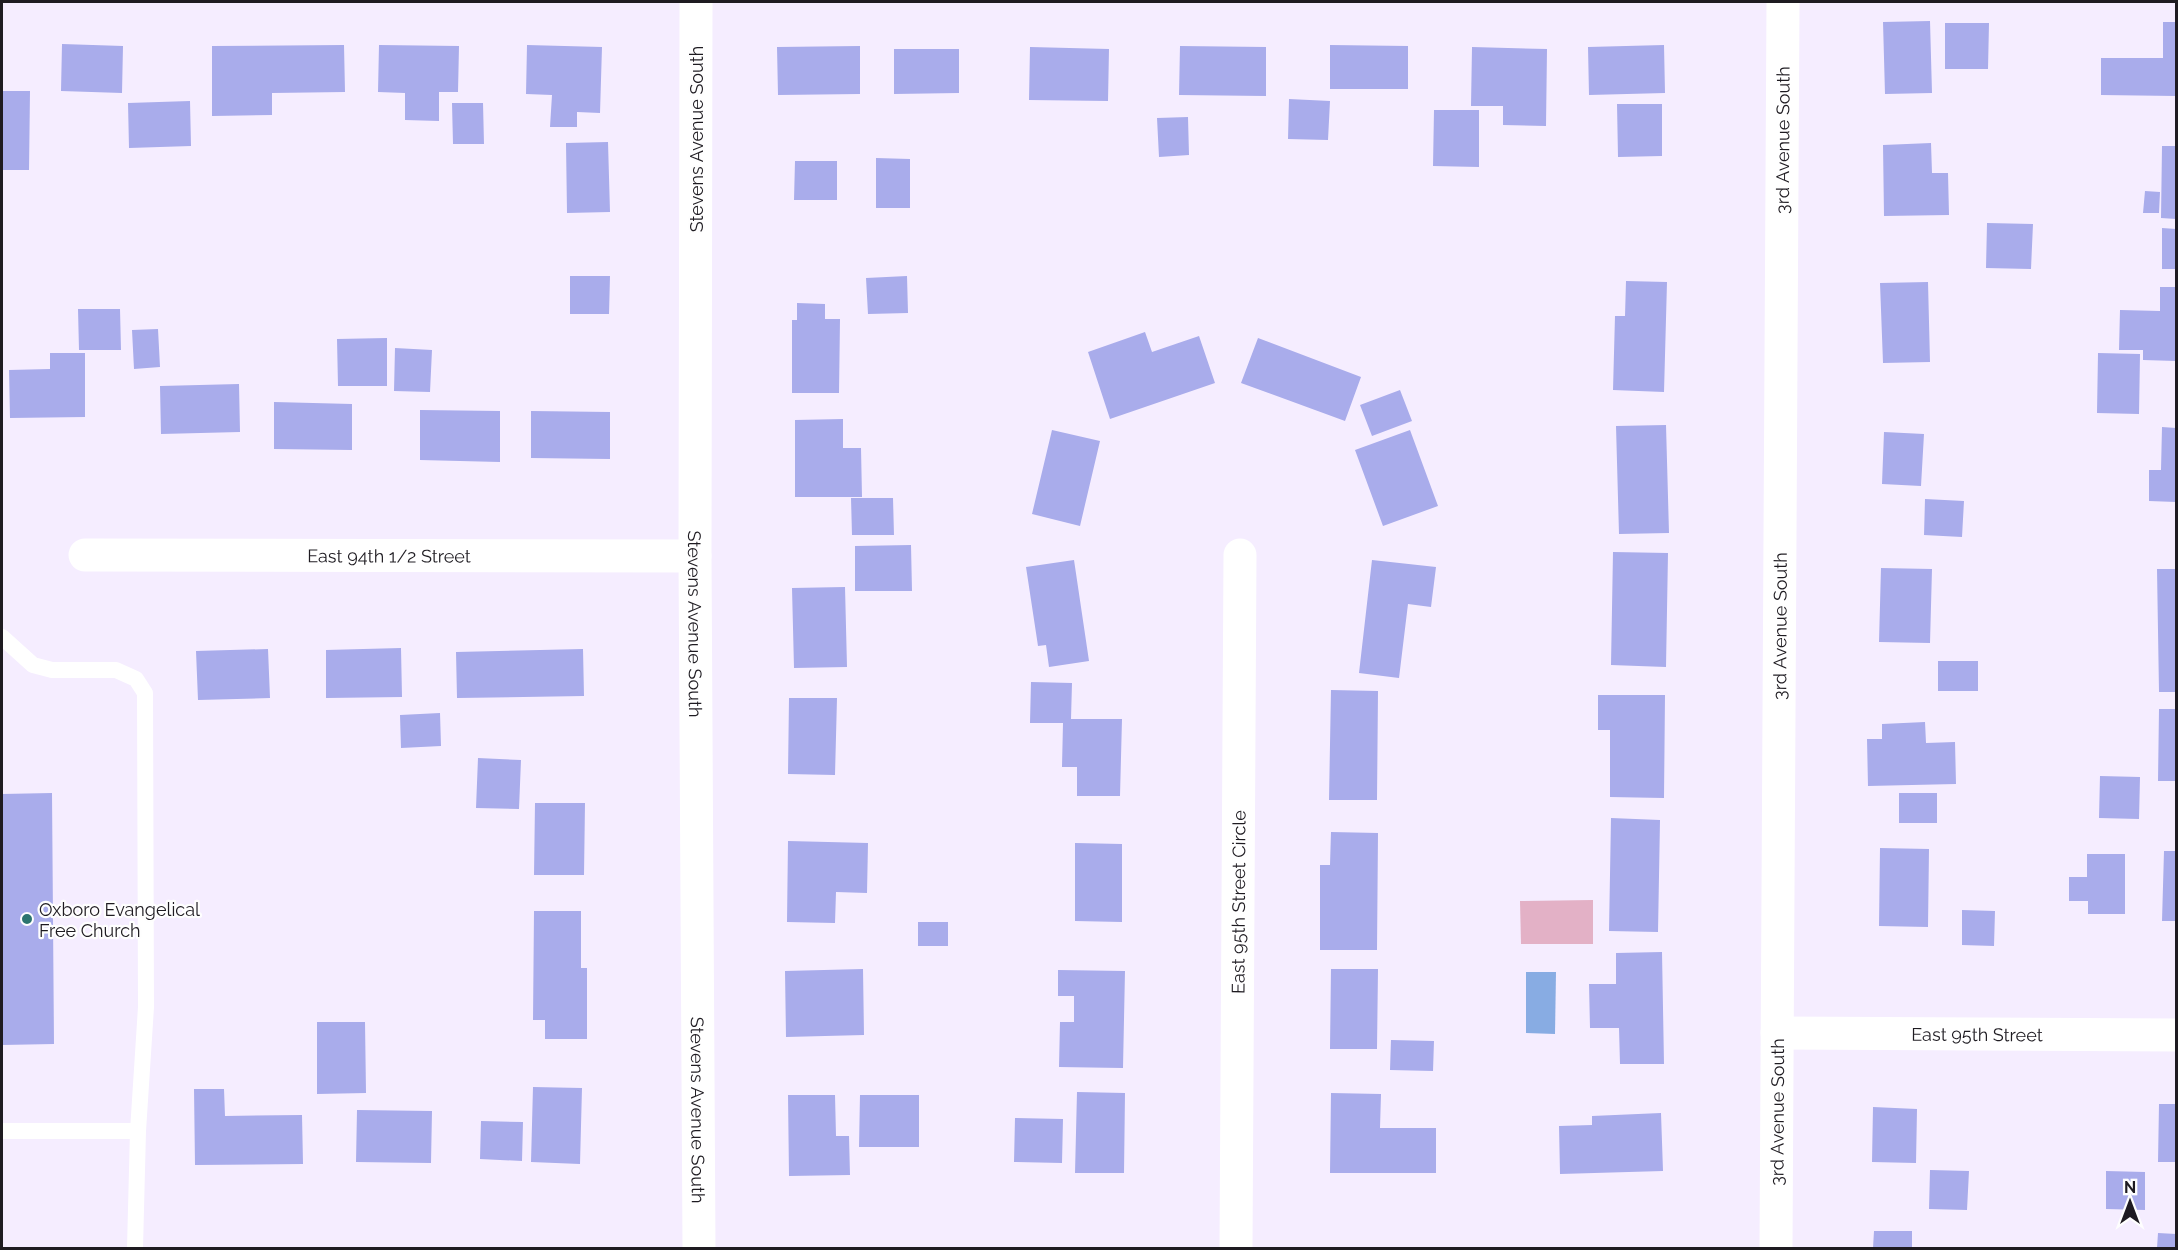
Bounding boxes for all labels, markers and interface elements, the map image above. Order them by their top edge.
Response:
street label: Stevens Avenue South [686,46,707,232]
street label: 3rd Avenue South [1771,66,1793,214]
street label: Stevens Avenue South [684,531,706,717]
street label: East 94th 1/2 Street [307,545,471,566]
street label: 3rd Avenue South [1769,552,1790,700]
street label: East 95th Street Circle [1227,810,1249,994]
place label: Oxboro Evangelical Free Church [39,899,200,941]
marker: Oxboro Evangelical Free Church [20,912,34,926]
street label: Stevens Avenue South [687,1017,709,1203]
street label: East 95th Street [1911,1023,2043,1045]
street label: 3rd Avenue South [1766,1038,1788,1186]
north arrow [2100,1172,2160,1232]
text: N [2124,1178,2136,1197]

